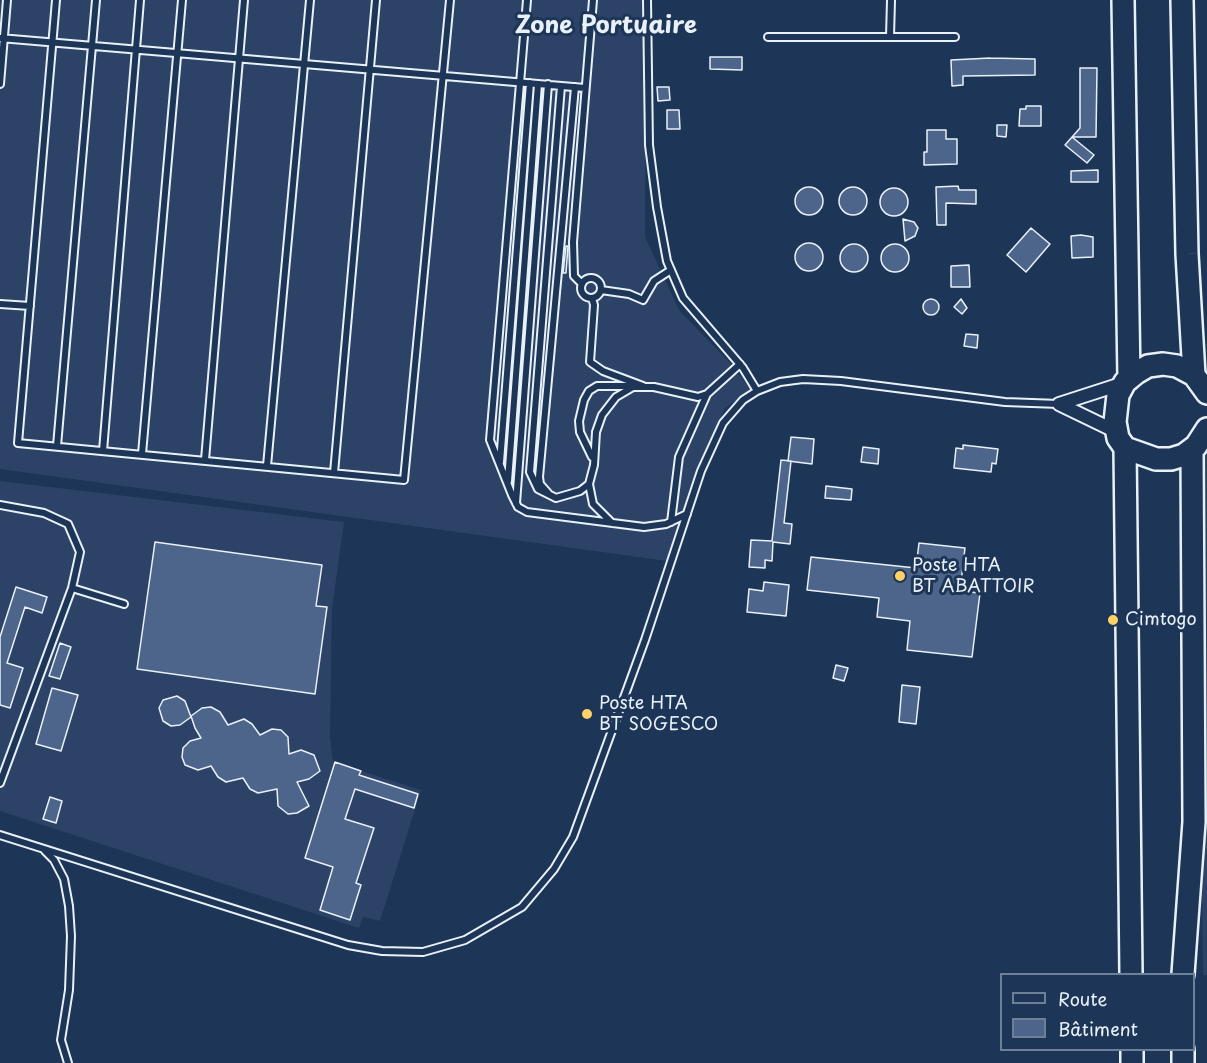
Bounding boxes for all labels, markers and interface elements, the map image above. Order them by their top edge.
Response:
district label: Zone Portuaire [515,12,697,40]
place label: Poste HTA BT ABATTOIR [912,555,1035,598]
marker: Poste HTA BT ABATTOIR [893,569,907,583]
place label: Cimtogo [1125,609,1197,631]
marker: Cimtogo [1106,613,1120,627]
place label: Poste HTA BT SOGESCO [599,693,718,736]
marker: Poste HTA BT SOGESCO [580,707,594,721]
legend [1000,973,1195,1051]
text: Route [1058,985,1107,1012]
text: Bâtiment [1058,1015,1138,1042]

